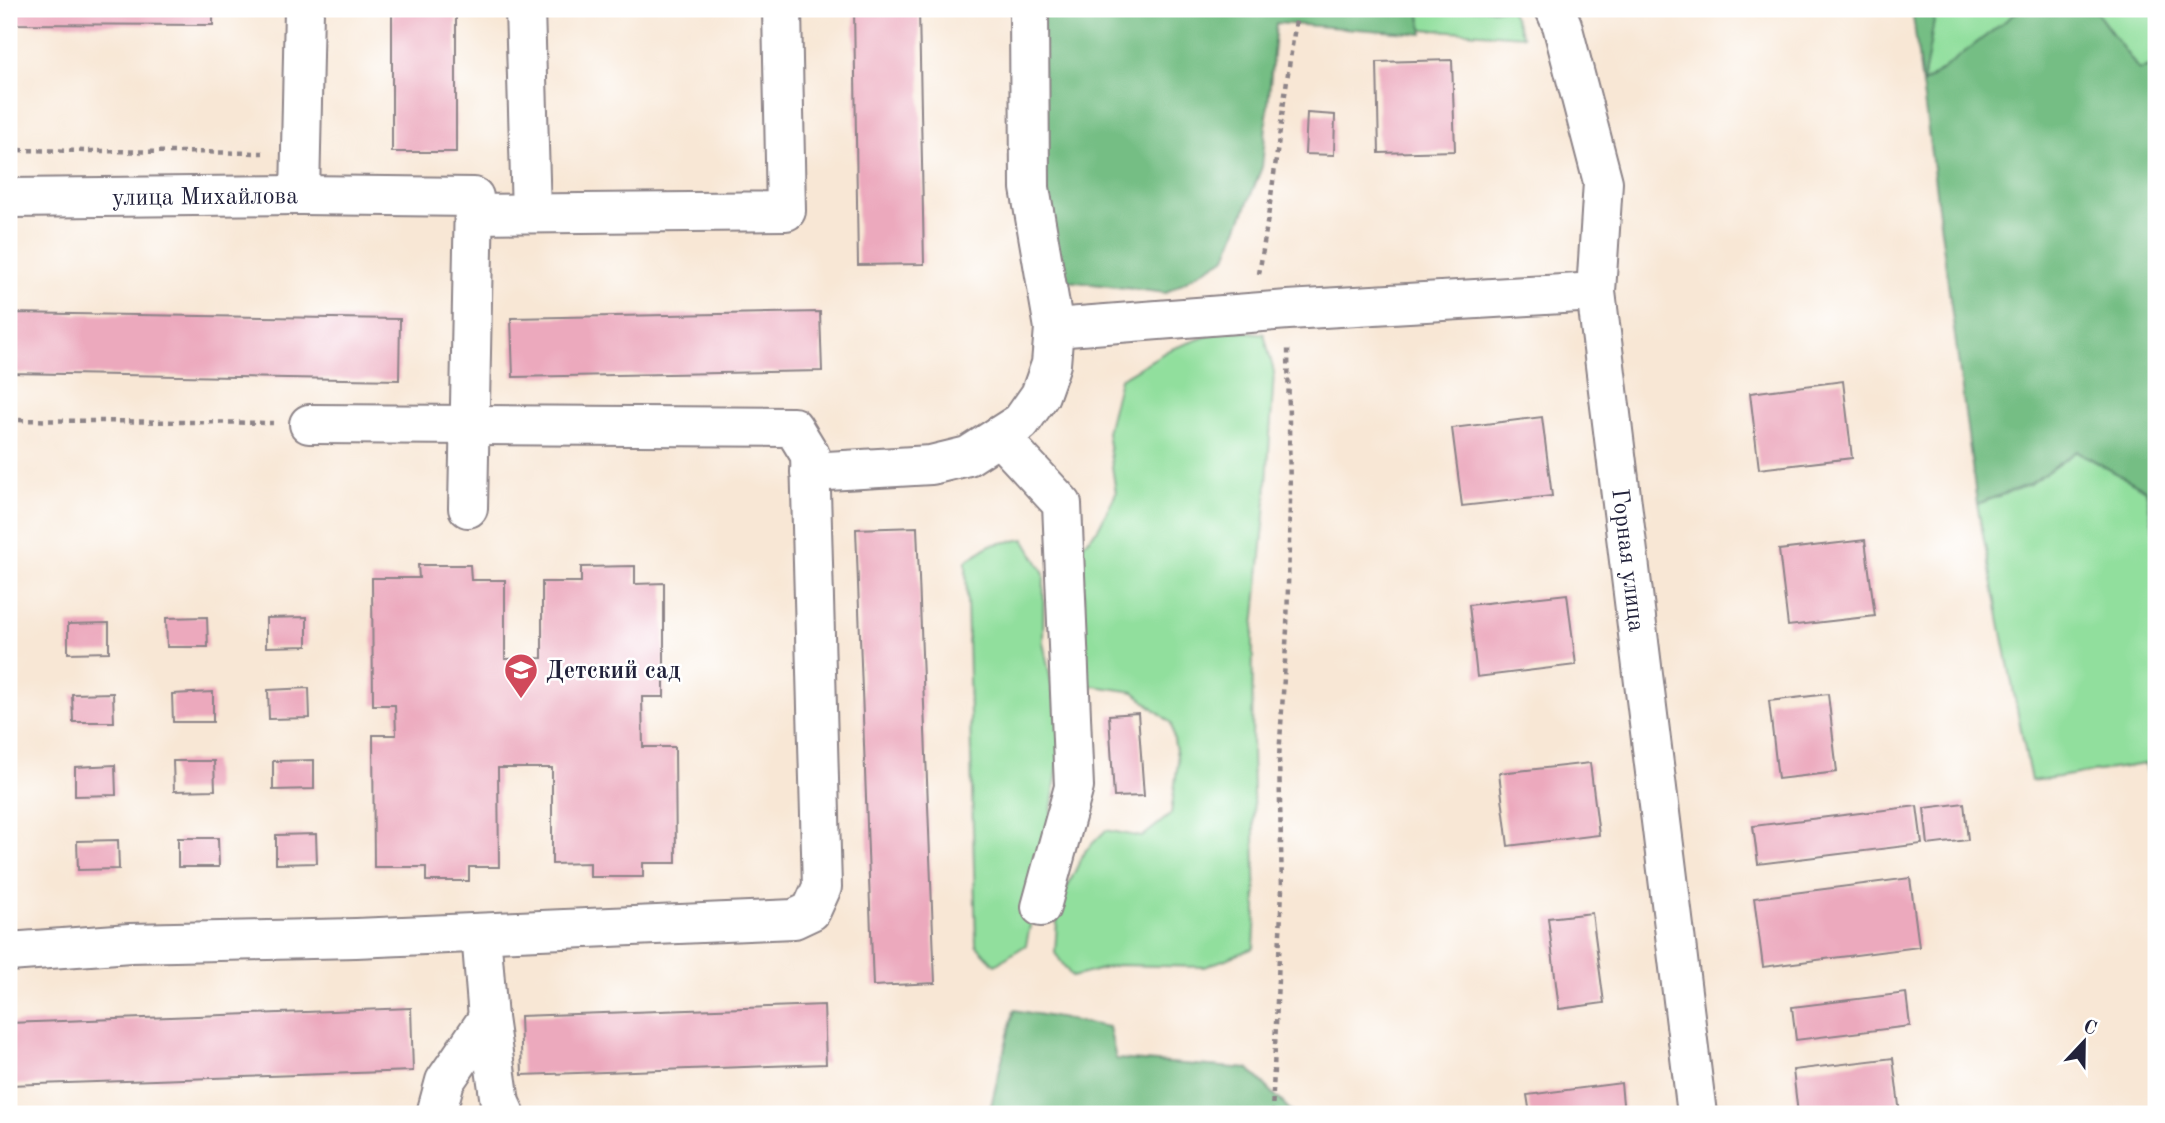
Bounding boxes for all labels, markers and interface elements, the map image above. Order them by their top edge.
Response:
street label: улица Михайлова [112,185,298,211]
street label: Горная улица [1606,487,1648,633]
school or university icon: Детский сад [502,651,540,700]
place label: Детский сад [546,660,681,684]
north arrow [2050,1007,2120,1078]
text: С [2080,1017,2099,1040]

